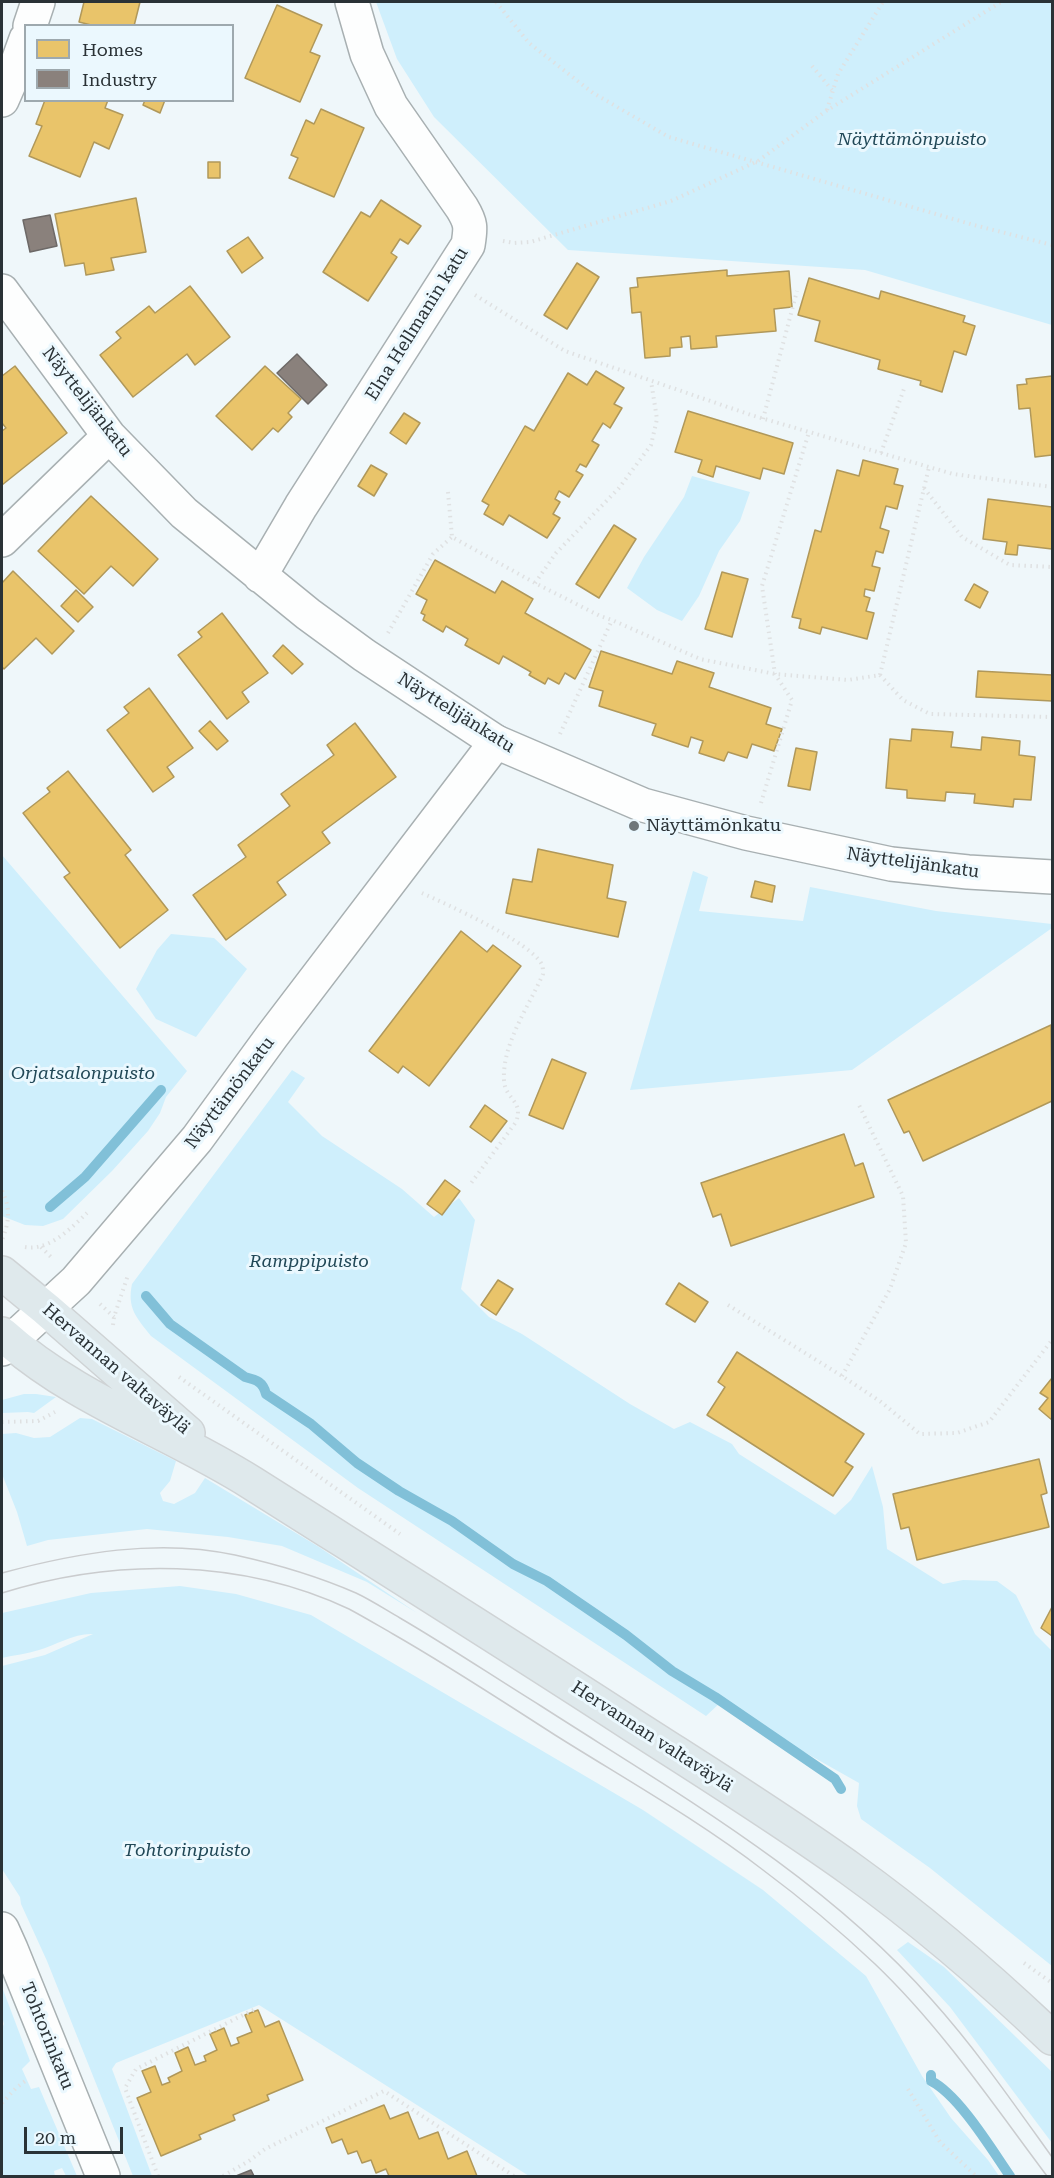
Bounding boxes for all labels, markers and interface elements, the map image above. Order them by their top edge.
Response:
legend [24,24,234,102]
text: Homes [82,39,143,60]
text: Industry [82,69,157,90]
park label: Näyttämönpuisto [838,129,986,151]
street label: Elna Hellmanin katu [361,243,473,405]
street label: Näyttelijänkatu [37,343,137,461]
street label: Näyttelijänkatu [394,668,518,758]
place label: Näyttämönkatu [646,815,781,837]
marker: Näyttämönkatu [627,819,641,833]
street label: Näyttelijänkatu [845,843,981,883]
street label: Näyttämönkatu [181,1033,279,1153]
park label: Orjatsalonpuisto [11,1063,155,1085]
park label: Ramppipuisto [249,1251,369,1273]
street label: Hervannan valtaväylä [38,1299,194,1439]
street label: Hervannan valtaväylä [567,1677,737,1797]
park label: Tohtorinpuisto [123,1840,251,1862]
street label: Tohtorinkatu [16,1979,78,2093]
scale bar [27,2115,126,2153]
text: 20 m [35,2127,76,2148]

